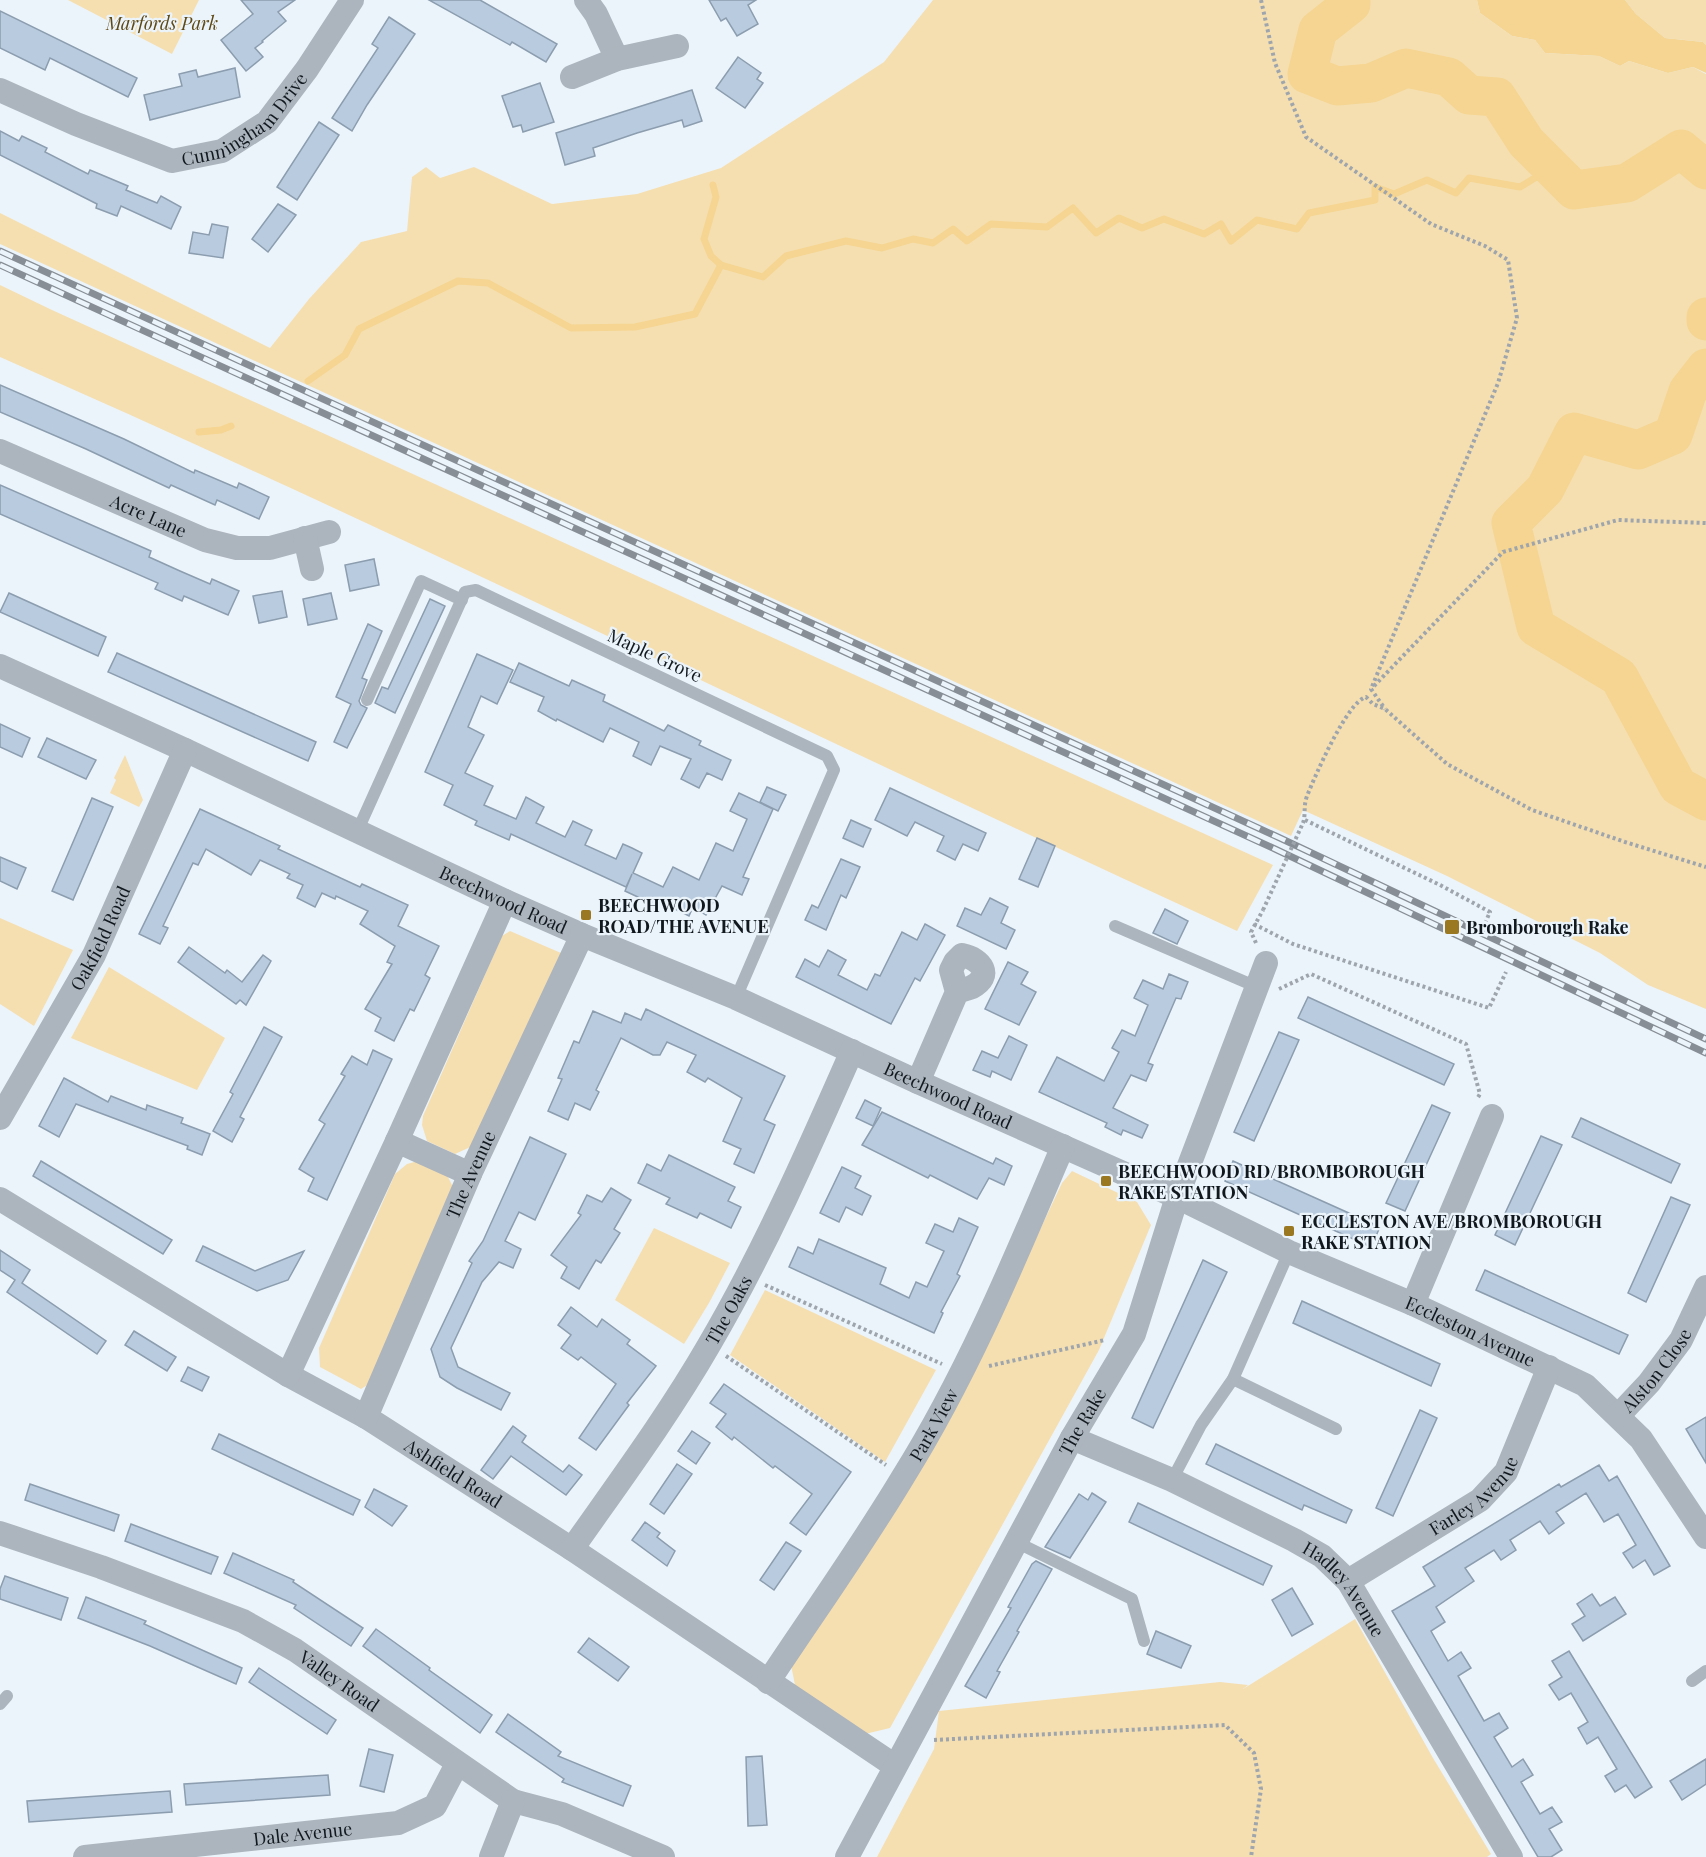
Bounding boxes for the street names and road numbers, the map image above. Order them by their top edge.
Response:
street label: Cunningham Drive [179,67,312,171]
street label: Acre Lane [106,488,190,543]
street label: Maple Grove [604,623,706,687]
street label: Beechwood Road [436,860,572,939]
street label: Oakfield Road [64,882,135,995]
street label: Beechwood Road [880,1056,1017,1135]
street label: The Avenue [440,1127,501,1222]
street label: The Oaks [700,1271,757,1349]
street label: Eccleston Avenue [1402,1290,1539,1372]
street label: Alston Close [1615,1325,1697,1418]
street label: The Rake [1053,1383,1111,1459]
street label: Park View [904,1384,963,1465]
street label: Ashfield Road [399,1432,507,1513]
street label: Farley Avenue [1424,1453,1523,1541]
street label: Hadley Avenue [1299,1536,1390,1641]
street label: Valley Road [294,1644,385,1717]
street label: Dale Avenue [252,1816,353,1851]

